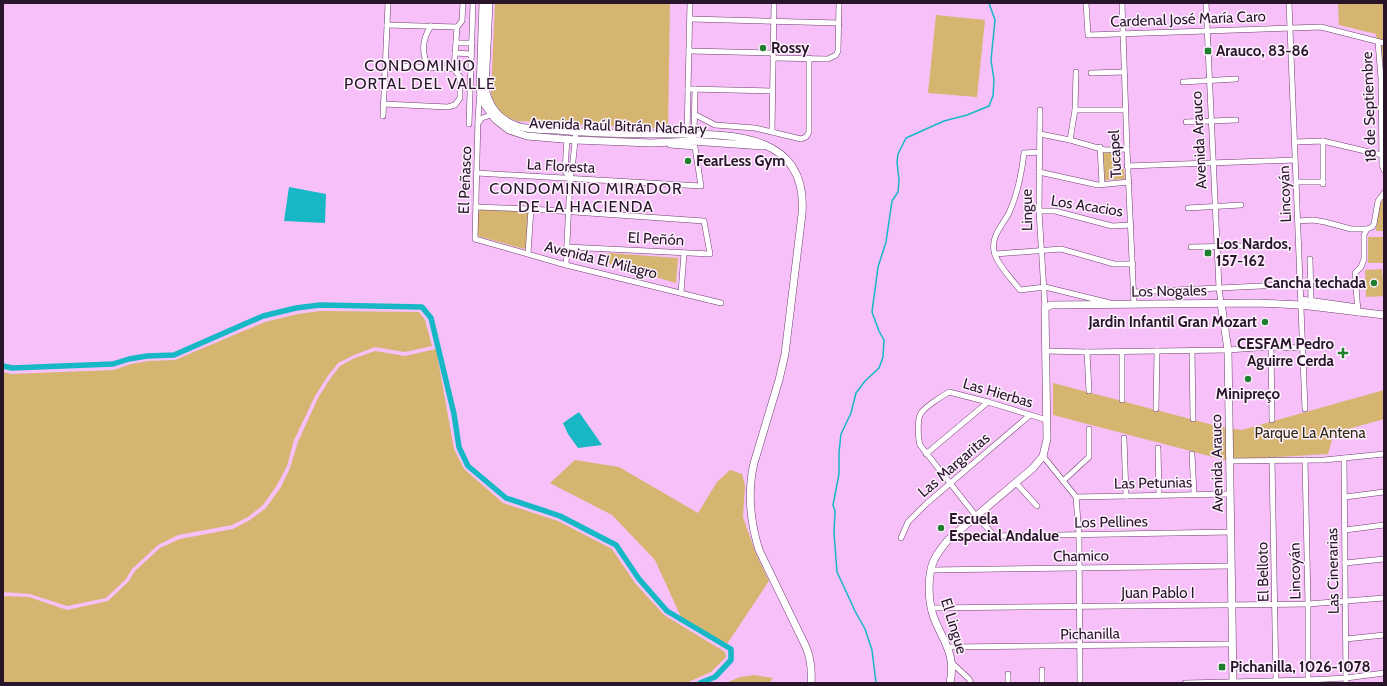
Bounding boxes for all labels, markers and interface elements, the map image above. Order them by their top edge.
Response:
street label: Cardenal José María Caro [1110,7,1266,31]
place label: Rossy [771,39,810,57]
place label: Arauco, 83-86 [1216,42,1309,60]
marker: Rossy [758,43,768,53]
marker: Arauco, 83-86 [1203,46,1213,56]
street label: 18 de Septiembre [1358,51,1380,163]
district label: CONDOMINIO PORTAL DEL VALLE [344,56,496,93]
street label: Avenida Arauco [1187,91,1211,189]
street label: Avenida Raúl Bitrán Nachary [529,114,708,138]
street label: Tucapel [1105,129,1125,179]
street label: El Peñasco [455,146,475,214]
place label: FearLess Gym [696,152,785,170]
street label: La Floresta [526,155,596,177]
marker: FearLess Gym [683,156,693,166]
street label: Lincoyán [1275,165,1295,223]
district label: CONDOMINIO MIRADOR DE LA HACIENDA [489,179,683,216]
street label: Lingue [1018,188,1036,231]
street label: Los Acacios [1050,191,1124,221]
street label: El Peñón [627,229,685,249]
place label: Los Nardos, 157-162 [1216,235,1291,270]
street label: Avenida El Milagro [543,237,659,283]
marker: Los Nardos, 157-162 [1203,248,1213,258]
place label: Cancha techada [1264,274,1367,292]
marker: Cancha techada [1369,278,1379,288]
street label: Los Nogales [1131,281,1207,301]
place label: Jardin Infantil Gran Mozart [1087,313,1257,331]
marker: Jardin Infantil Gran Mozart [1260,317,1270,327]
place label: CESFAM Pedro Aguirre Cerda [1237,335,1335,370]
marker: CESFAM Pedro Aguirre Cerda [1337,347,1349,359]
street label: Las Hierbas [961,374,1035,412]
marker: Minipreço [1243,374,1253,384]
place label: Minipreço [1216,385,1281,403]
street label: Avenida Arauco [1207,414,1227,512]
park label: Parque La Antena [1254,424,1366,442]
street label: Las Margaritas [914,429,994,501]
street label: Las Petunias [1114,473,1192,493]
place label: Escuela Especial Andalue [949,510,1059,545]
street label: Los Pellines [1074,512,1148,532]
marker: Escuela Especial Andalue [936,523,946,533]
street label: Las Cinerarias [1323,528,1343,614]
street label: El Belloto [1253,542,1273,602]
street label: Lincoyán [1286,542,1304,600]
street label: Chamico [1053,547,1109,565]
street label: Juan Pablo I [1120,584,1195,602]
street label: El Lingue [937,596,971,656]
street label: Pichanilla [1060,624,1121,644]
place label: Pichanilla, 1026-1078 [1230,658,1371,676]
marker: Pichanilla, 1026-1078 [1217,662,1227,672]

